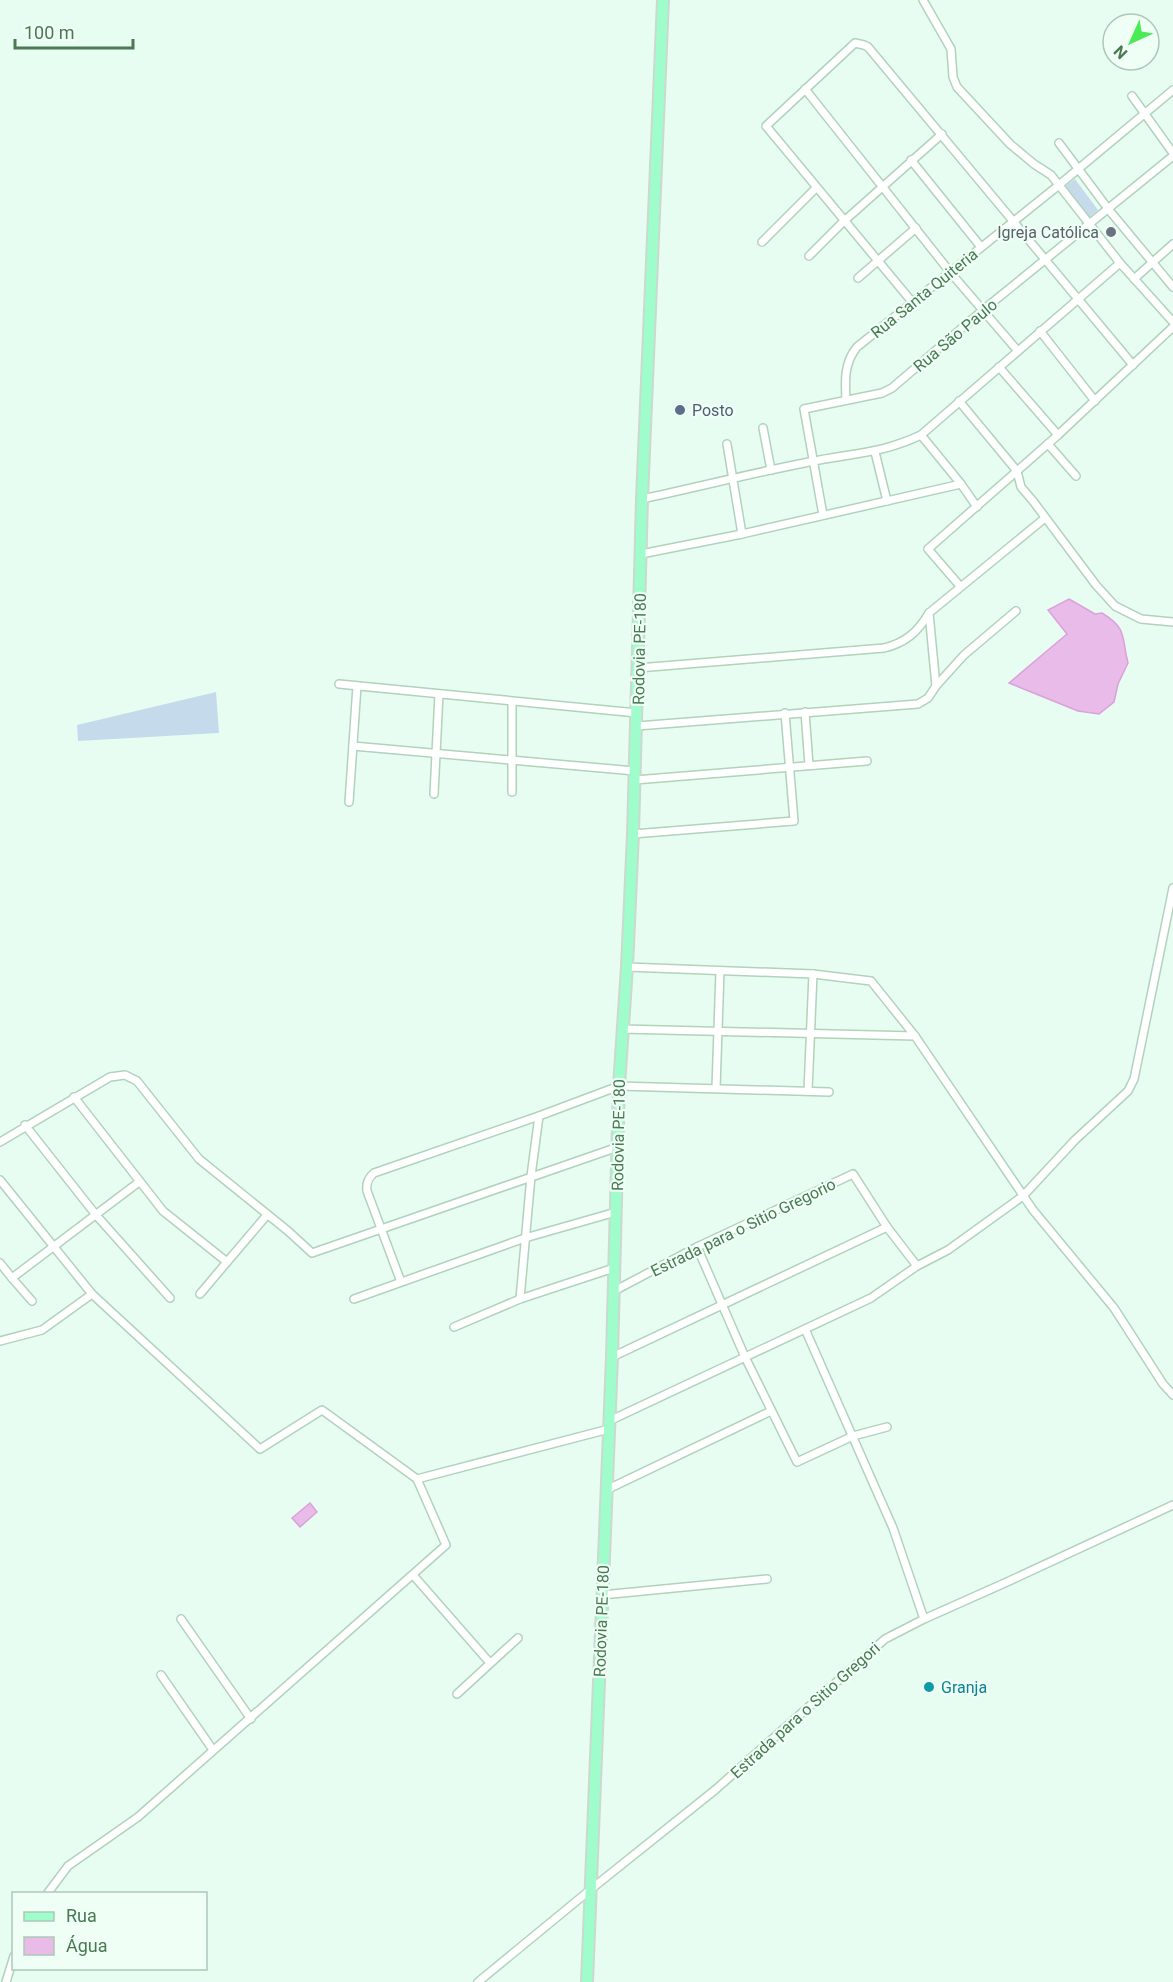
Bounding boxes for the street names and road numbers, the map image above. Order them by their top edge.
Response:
street label: Rua Santa Quiteria [867,245,981,342]
street label: Rua São Paulo [910,295,1001,376]
street label: Rodovia PE-180 [629,593,650,705]
street label: Rodovia PE-180 [608,1079,629,1191]
street label: Estrada para o Sitio Gregorio [648,1174,839,1281]
street label: Rodovia PE-180 [590,1565,613,1677]
street label: Estrada para o Sitio Gregori [727,1638,884,1782]

